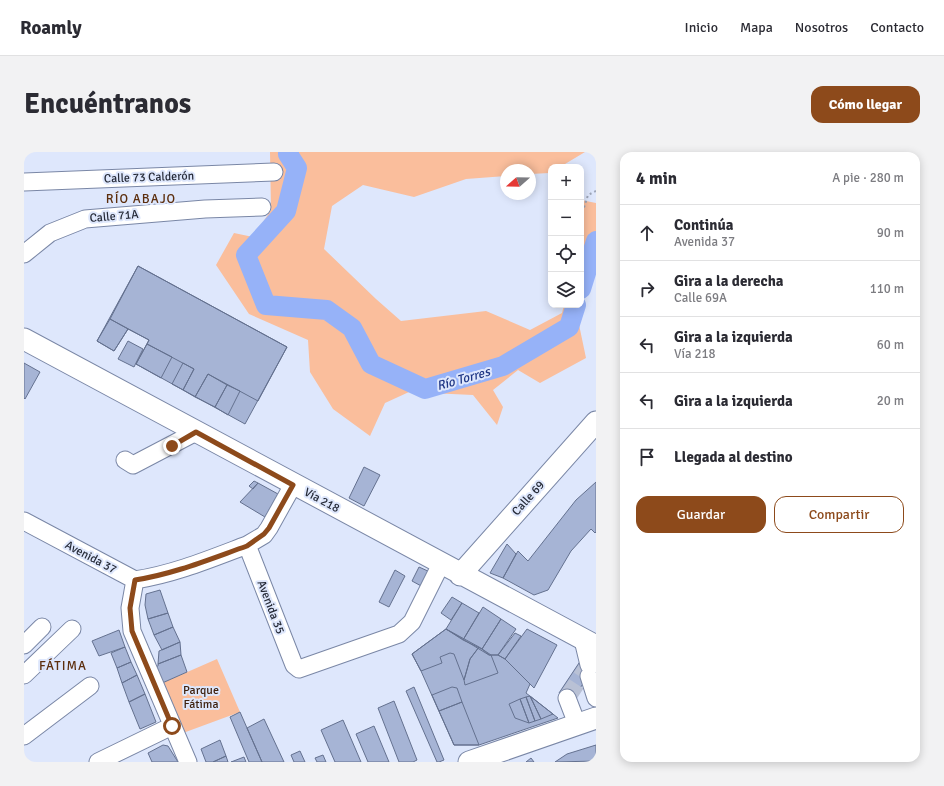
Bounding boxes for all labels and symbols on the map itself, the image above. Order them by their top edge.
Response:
north arrow [500,164,536,200]
street label: Calle 73 Calderón [104,168,194,187]
district label: RÍO ABAJO [106,191,176,207]
street label: Calle 71A [89,207,140,226]
water label: Río Torres [435,363,493,394]
route end [163,437,181,455]
street label: Calle 69 [509,478,548,519]
street label: Vía 218 [301,485,342,516]
street label: Avenida 37 [62,538,119,577]
street label: Avenida 35 [253,578,288,636]
district label: FÁTIMA [39,658,87,674]
park label: Parque Fátima [183,683,219,712]
route start [163,717,181,735]

